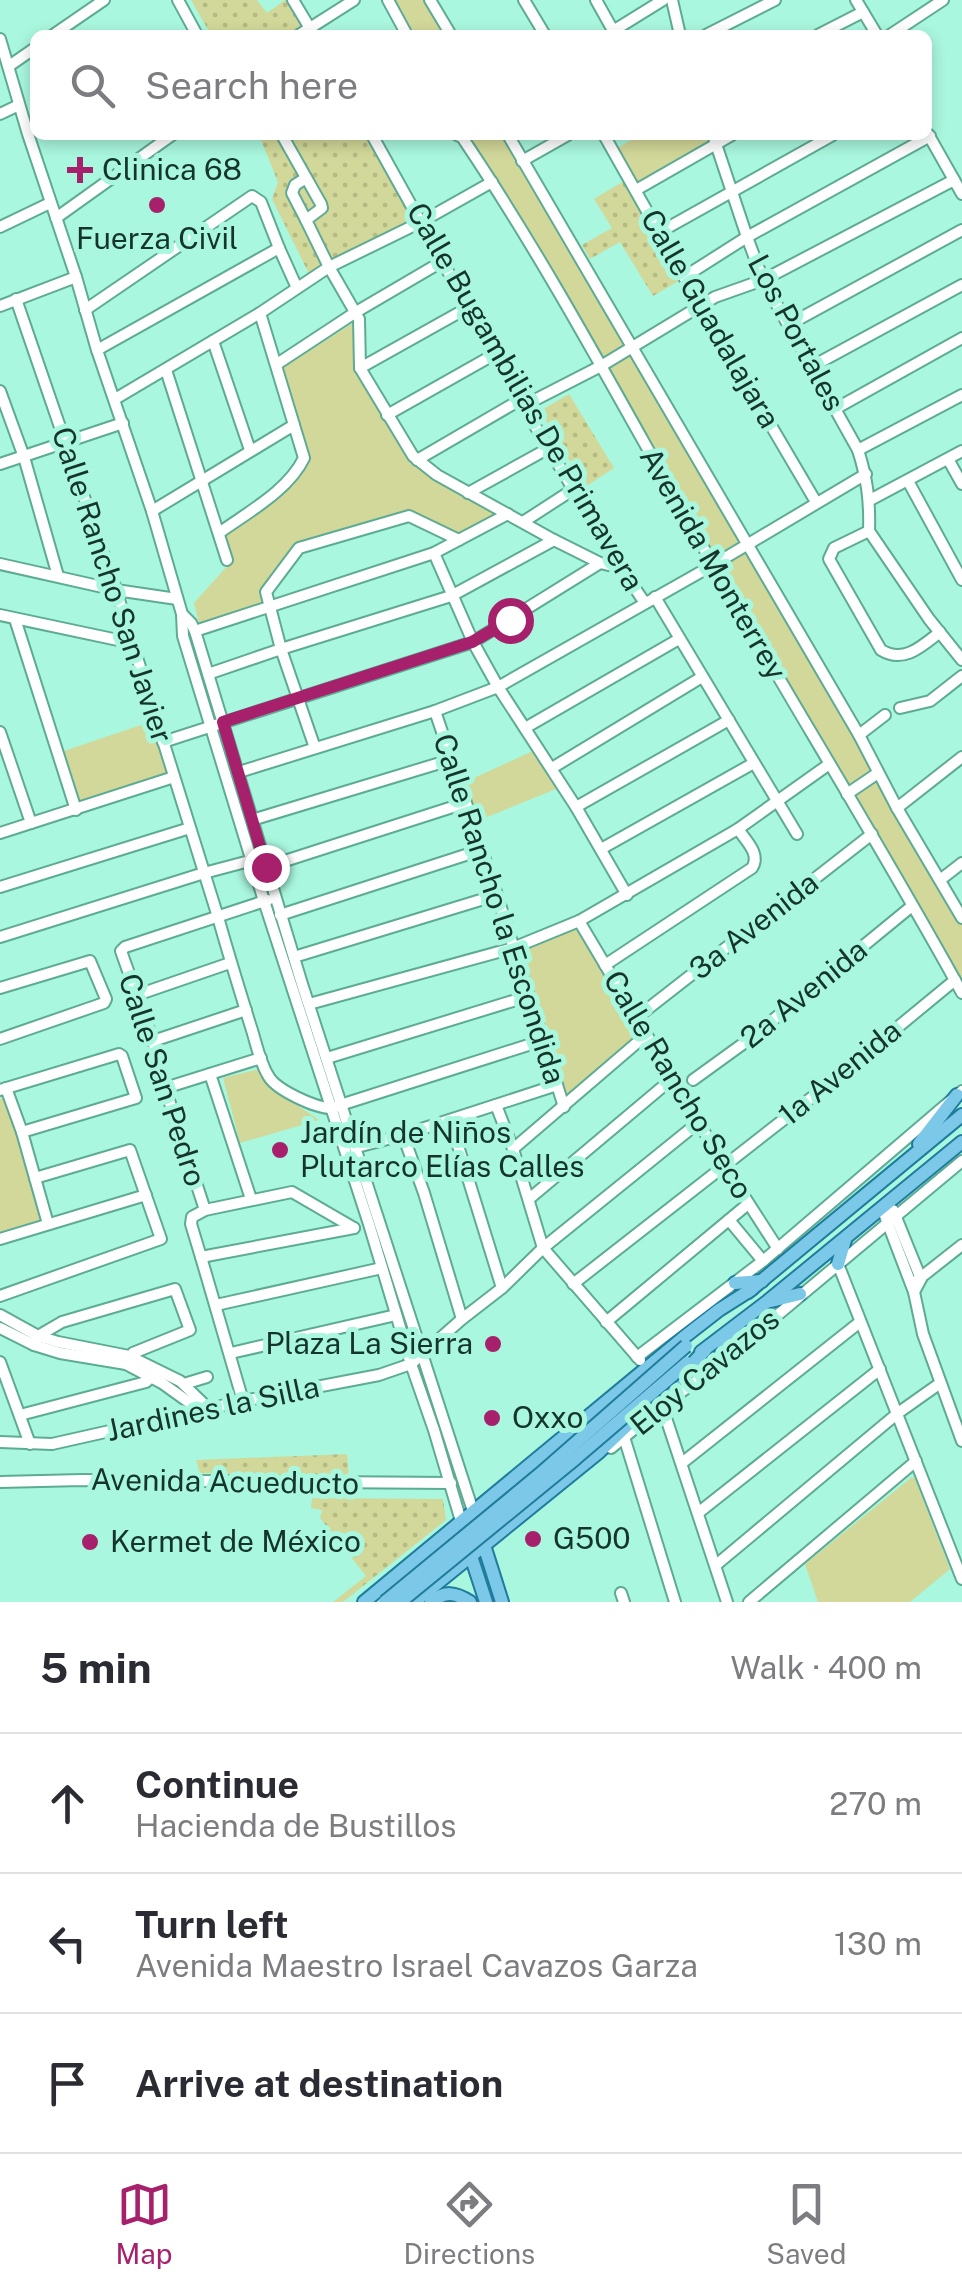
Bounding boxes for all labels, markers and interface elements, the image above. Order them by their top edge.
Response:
search box [30,30,932,140]
icon: search [65,58,120,113]
text: Search here [145,63,358,108]
place label: Clinica 68 [102,151,242,187]
marker: Clinica 68 [67,157,93,183]
marker: Fuerza Civil [146,194,168,216]
street label: Calle Bugambilias De Primavera [400,196,652,597]
street label: Calle Guadalajara [634,203,788,434]
place label: Fuerza Civil [76,220,238,256]
street label: Los Portales [741,248,853,417]
street label: Calle Rancho San Javier [45,422,181,747]
street label: Avenida Monterrey [633,441,795,686]
route start [488,598,534,644]
street label: Calle Rancho la Escondida [426,729,574,1088]
route end [244,845,290,891]
street label: 3a Avenida [682,864,825,987]
street label: 2a Avenida [733,931,874,1055]
street label: Calle Rancho Seco [597,964,761,1205]
street label: Calle San Pedro [112,969,214,1191]
street label: 1a Avenida [771,1012,908,1132]
place label: Jardín de Niños Plutarco Elías Calles [300,1114,584,1184]
marker: Jardín de Niños Plutarco Elías Calles [269,1139,291,1161]
street label: Eloy Cavazos [623,1300,786,1442]
place label: Plaza La Sierra [265,1325,473,1361]
marker: Plaza La Sierra [482,1333,504,1355]
street label: Jardines la Silla [103,1368,323,1448]
place label: Oxxo [512,1399,583,1435]
marker: Oxxo [481,1407,503,1429]
street label: Avenida Acueducto [90,1461,360,1501]
place label: G500 [553,1520,631,1556]
place label: Kermet de México [110,1523,361,1559]
marker: G500 [522,1528,544,1550]
marker: Kermet de México [79,1531,101,1553]
text: 5 min [40,1643,152,1692]
text: Walk · 400 m [730,1649,922,1686]
text: Continue [135,1762,299,1807]
icon: ahead [40,1776,95,1831]
text: 270 m [829,1785,922,1822]
text: Hacienda de Bustillos [135,1807,456,1844]
text: Turn left [135,1902,289,1947]
icon: left [40,1916,95,1971]
text: 130 m [834,1925,922,1962]
text: Avenida Maestro Israel Cavazos Garza [135,1947,698,1984]
icon: arrive [40,2056,95,2111]
text: Arrive at destination [135,2061,503,2106]
tab: Map [116,2177,172,2270]
tab: Directions [404,2177,535,2270]
tab: Saved [766,2177,846,2270]

